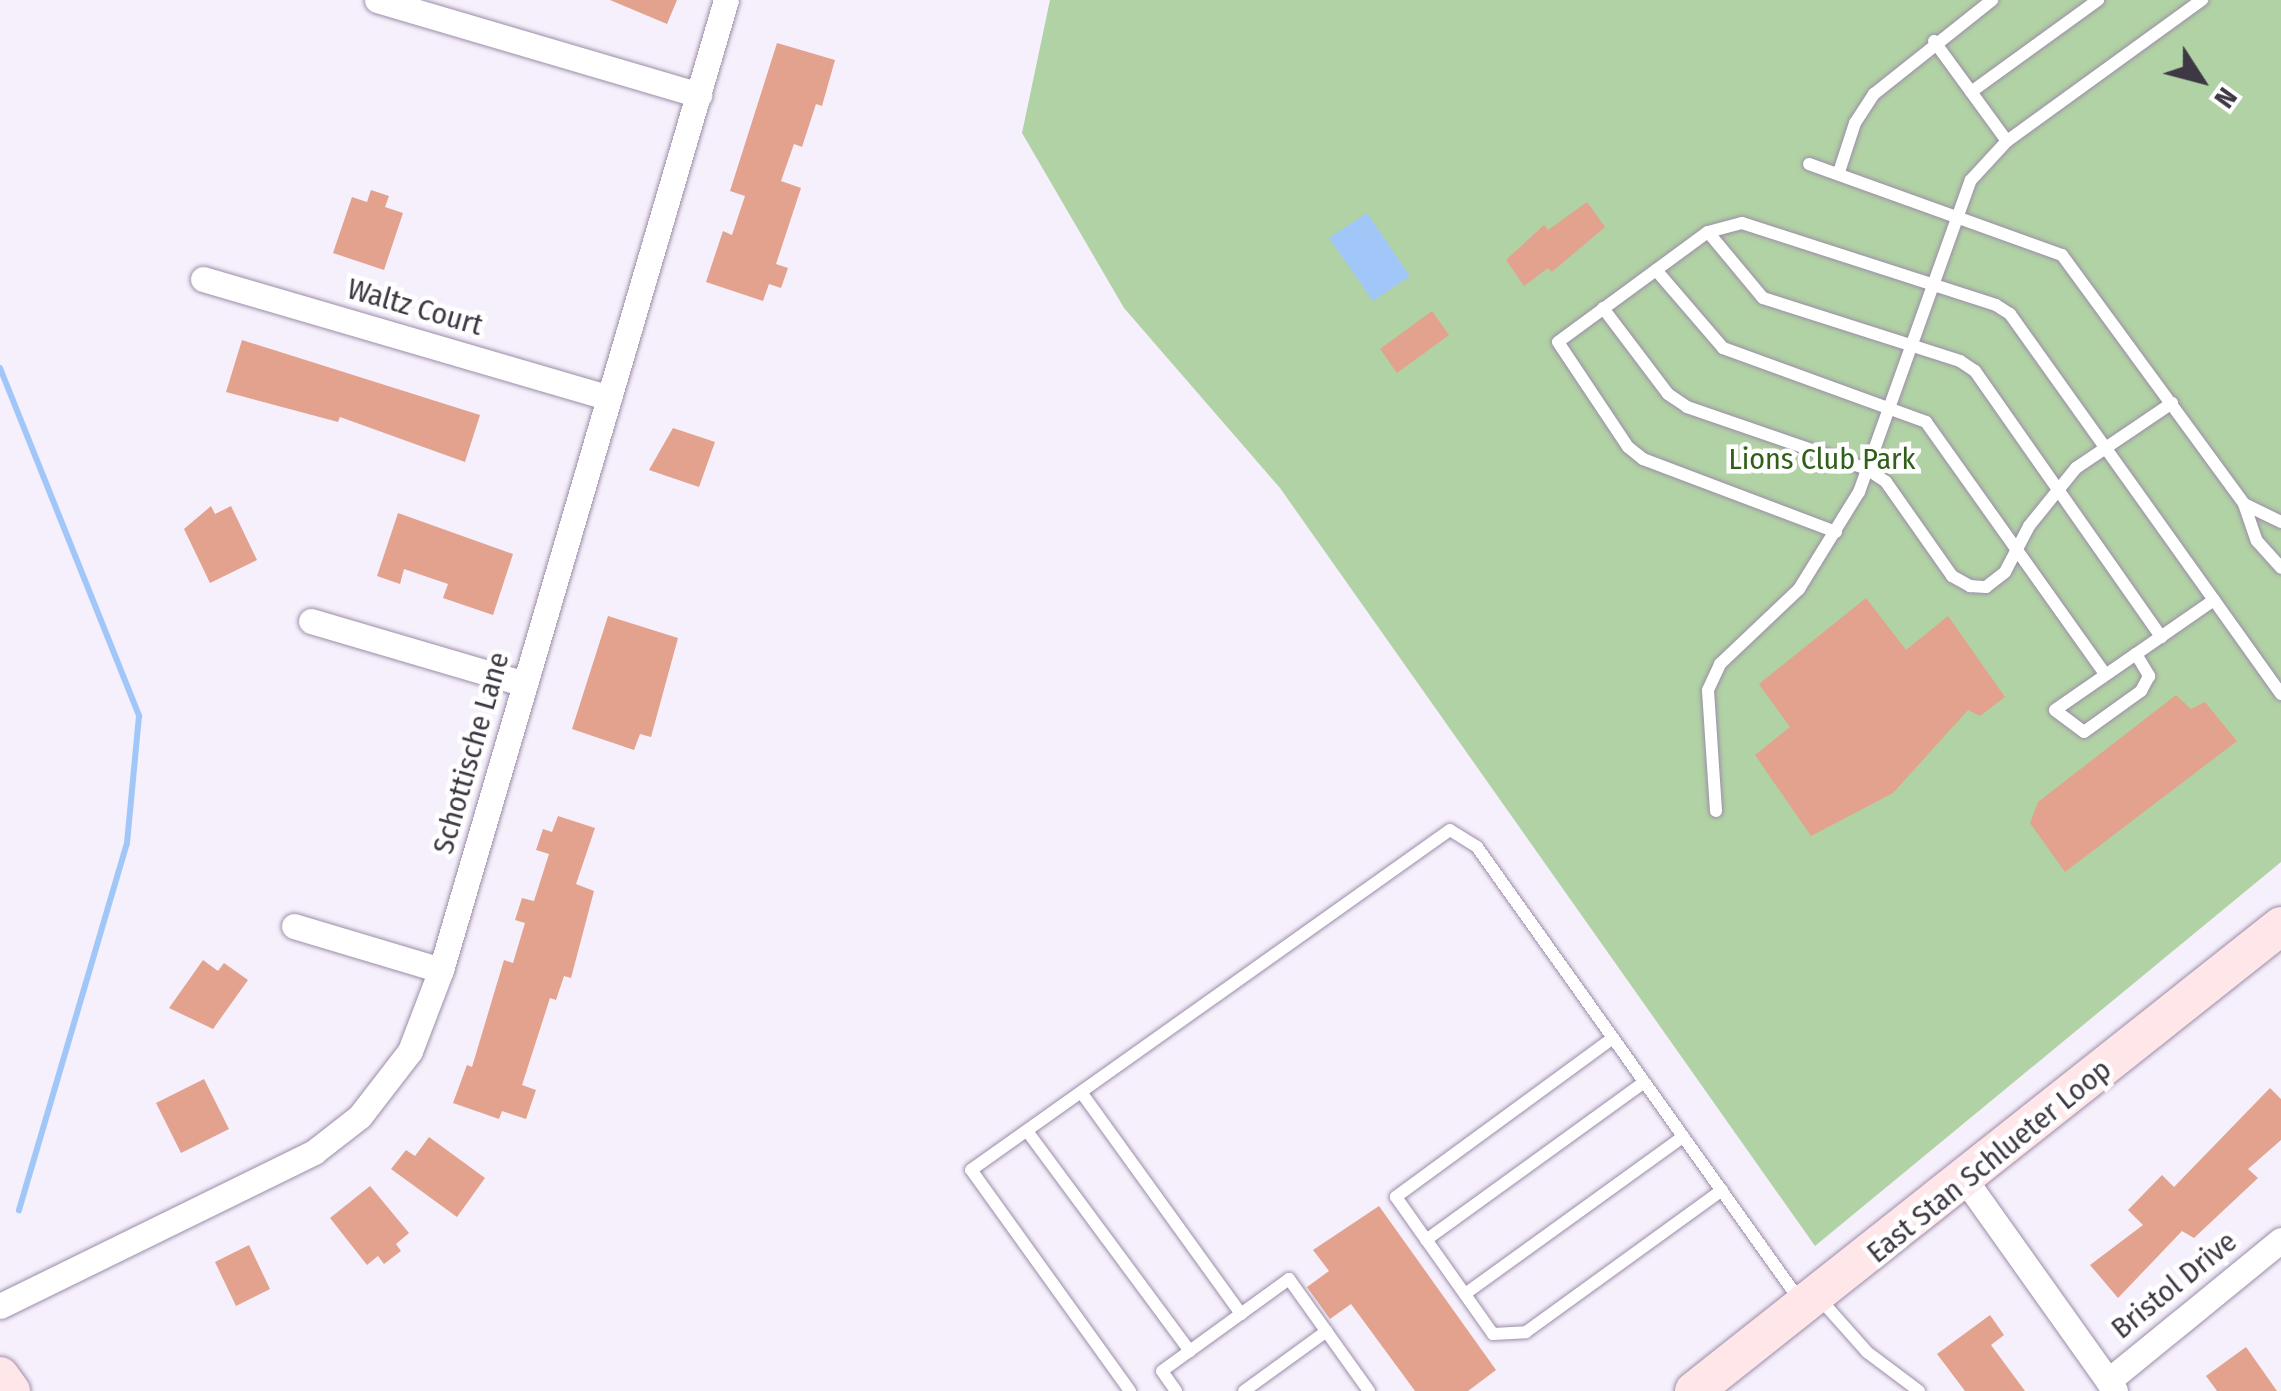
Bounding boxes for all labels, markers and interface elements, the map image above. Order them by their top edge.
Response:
north arrow [2151,30,2251,130]
text: N [2207,81,2244,114]
street label: Waltz Court [343,271,487,343]
park label: Lions Club Park [1728,441,1916,477]
street label: Schottische Lane [425,648,517,858]
street label: East Stan Schlueter Loop [1860,1051,2118,1271]
street label: Bristol Drive [2104,1224,2244,1346]

